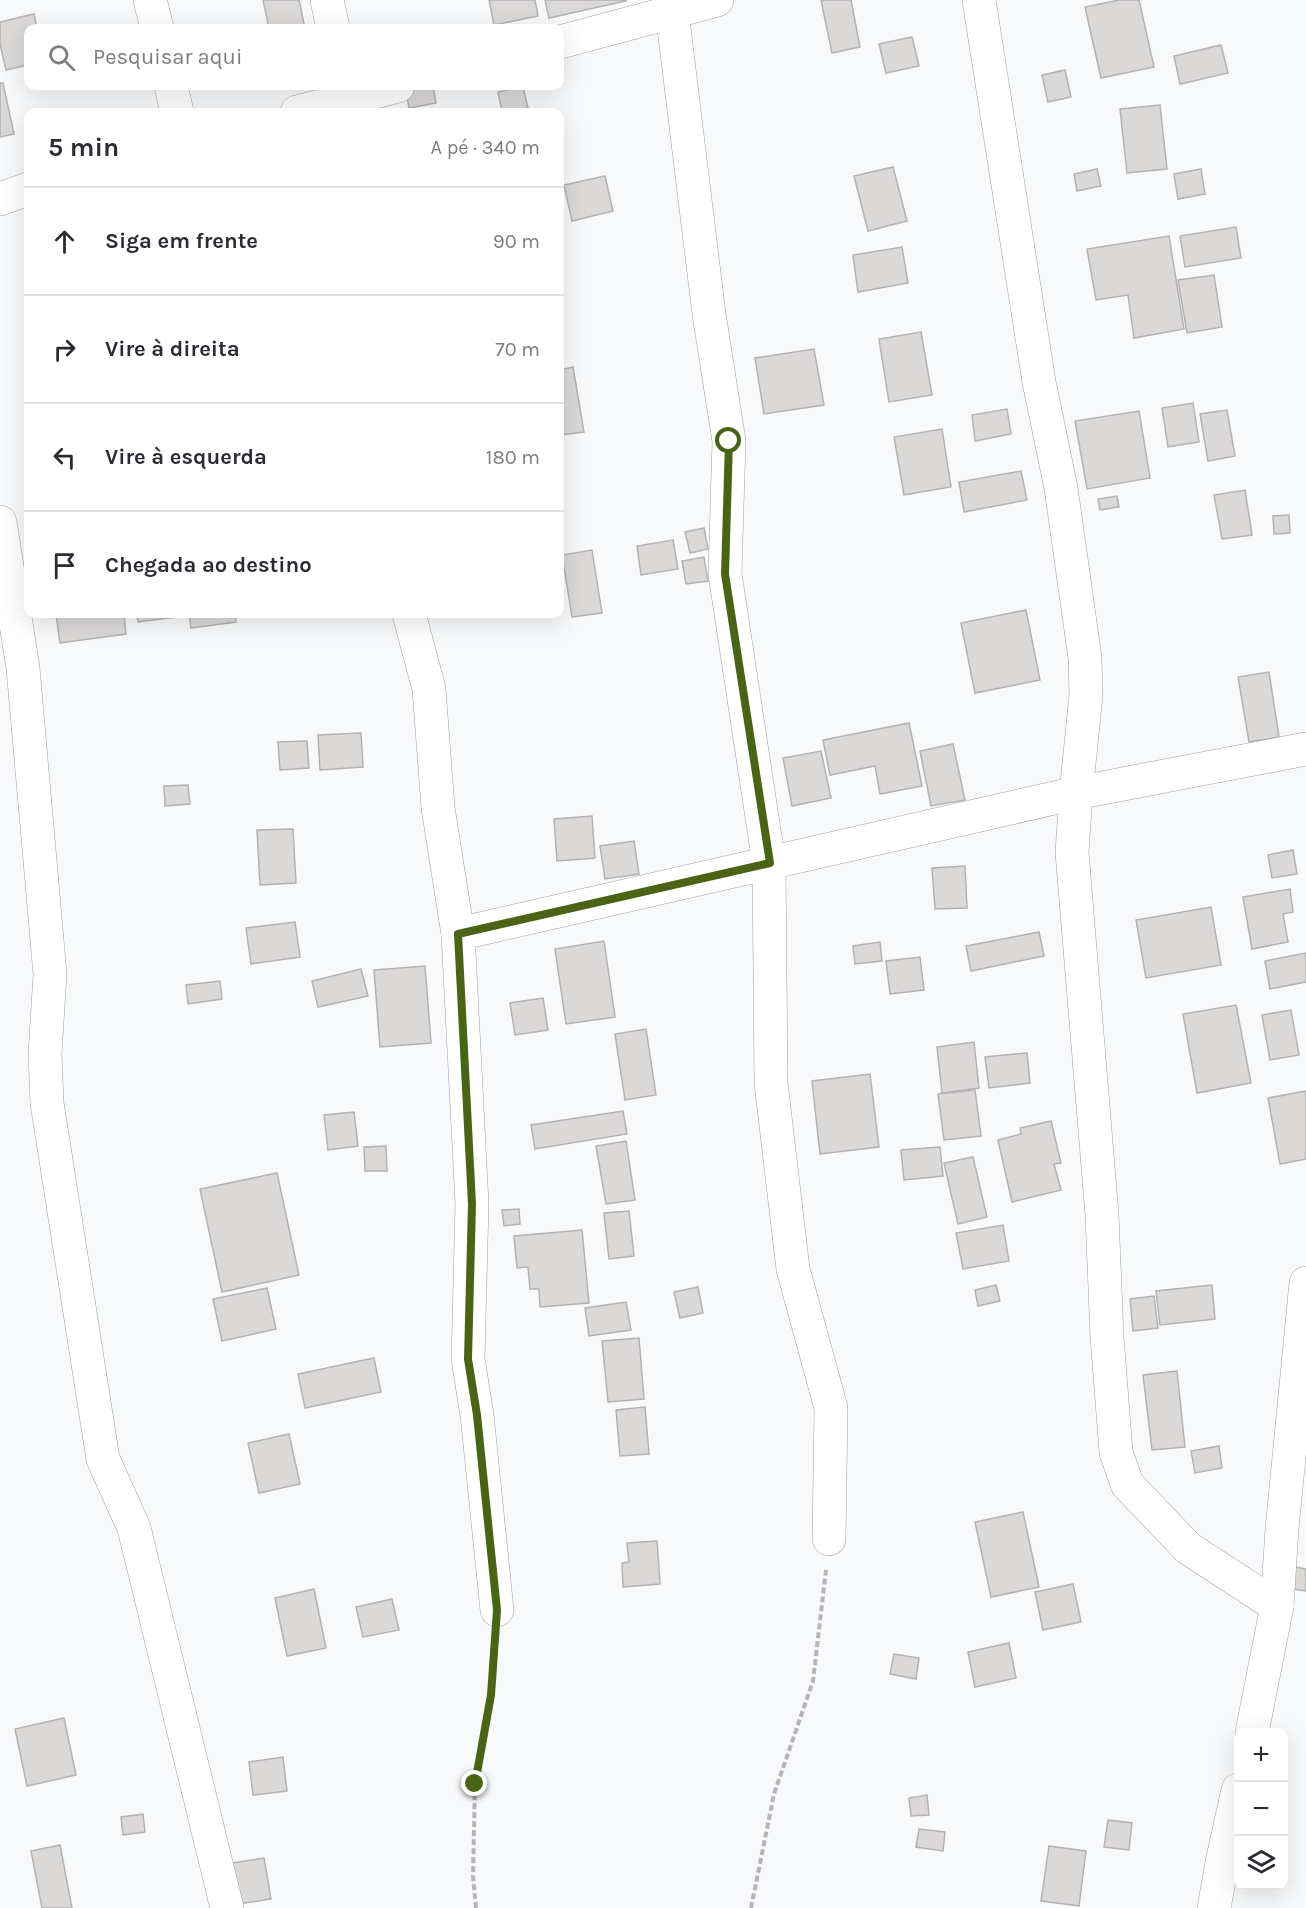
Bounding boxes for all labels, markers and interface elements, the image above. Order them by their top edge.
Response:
search box [24,24,564,90]
icon: search [45,41,78,74]
text: Pesquisar aqui [93,44,242,70]
text: 5 min [48,132,119,163]
text: A pé · 340 m [430,136,540,159]
icon: ahead [48,225,81,258]
text: Siga em frente [105,228,258,254]
text: 90 m [493,230,540,253]
icon: right [48,333,81,366]
text: Vire à direita [105,336,240,362]
text: 70 m [495,338,540,361]
route start [715,427,741,453]
icon: left [48,441,81,474]
text: Vire à esquerda [105,444,267,470]
text: 180 m [486,446,540,469]
icon: arrive [48,549,81,582]
text: Chegada ao destino [105,552,312,578]
map controls [1234,1728,1288,1890]
button: + [1234,1728,1288,1782]
route end [461,1770,487,1796]
button: − [1234,1782,1288,1836]
button: layers [1234,1836,1288,1890]

